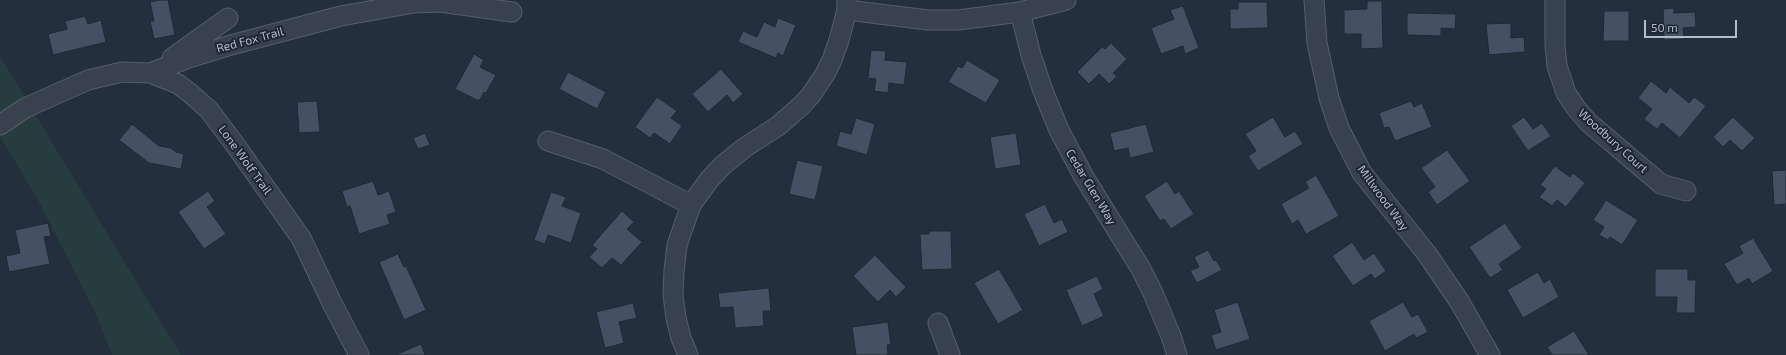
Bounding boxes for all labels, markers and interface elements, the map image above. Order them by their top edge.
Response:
scale bar [1646,12,1739,38]
text: 50 m [1651,20,1678,34]
street label: Red Fox Trail [215,24,285,56]
street label: Woodbury Court [1575,106,1651,176]
street label: Lone Wolf Trail [215,123,275,197]
street label: Cedar Glen Way [1063,147,1119,227]
street label: Millwood Way [1354,162,1412,234]

